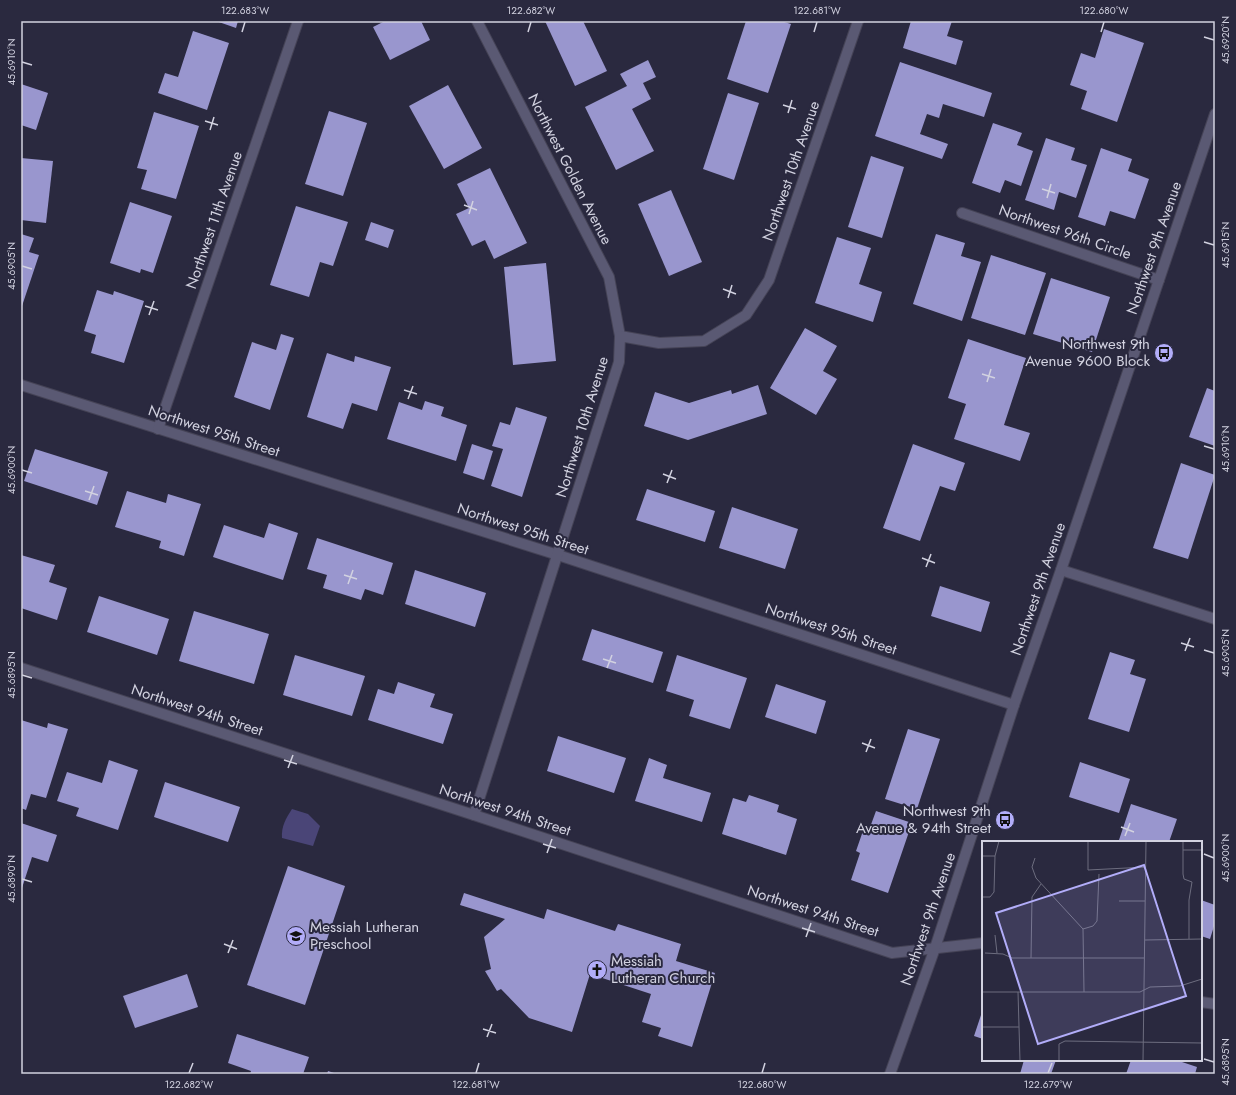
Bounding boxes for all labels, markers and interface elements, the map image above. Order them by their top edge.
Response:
text: 122.683°W [221,3,269,18]
text: 122.682°W [507,3,555,18]
text: 122.681°W [793,3,841,18]
text: 122.680°W [1080,3,1128,18]
text: 45.6920°N [1218,16,1233,64]
text: 45.6910°N [4,38,19,86]
street label: Northwest Golden Avenue [522,90,618,249]
street label: Northwest 10th Avenue [757,98,825,244]
street label: Northwest 11th Avenue [180,148,248,292]
street label: Northwest 9th Avenue [1121,178,1187,318]
street label: Northwest 96th Circle [996,199,1135,265]
text: 45.6915°N [1218,222,1233,268]
text: 45.6905°N [4,242,19,290]
place label: Northwest 9th Avenue 9600 Block [1025,333,1150,372]
bus stop icon: Northwest 9th Avenue 9600 Block [1153,342,1175,364]
street label: Northwest 10th Avenue [550,353,614,500]
street label: Northwest 95th Street [145,399,283,463]
text: 45.6910°N [1218,425,1233,473]
text: 45.6900°N [4,446,19,494]
street label: Northwest 95th Street [454,497,592,561]
street label: Northwest 9th Avenue [1005,519,1071,659]
street label: Northwest 95th Street [762,597,900,661]
text: 45.6905°N [1218,629,1233,677]
text: 45.6895°N [4,651,19,699]
street label: Northwest 94th Street [128,678,266,742]
street label: Northwest 94th Street [436,778,574,842]
place label: Northwest 9th Avenue & 94th Street [856,800,991,839]
bus stop icon: Northwest 9th Avenue & 94th Street [994,809,1016,831]
text: 45.6900°N [1218,834,1233,882]
inset map [982,841,1202,1061]
street label: Northwest 9th Avenue [895,849,961,989]
text: 45.6890°N [4,855,19,903]
street label: Northwest 94th Street [744,879,882,943]
place label: Messiah Lutheran Preschool [310,916,419,955]
school or university icon: Messiah Lutheran Preschool [285,925,307,947]
place label: Messiah Lutheran Church [611,950,715,989]
church icon: Messiah Lutheran Church [586,959,608,981]
text: 45.6895°N [1218,1038,1233,1086]
text: 122.682°W [165,1077,213,1092]
text: 122.681°W [452,1077,500,1092]
text: 122.680°W [738,1077,786,1092]
text: 122.679°W [1024,1077,1072,1092]

